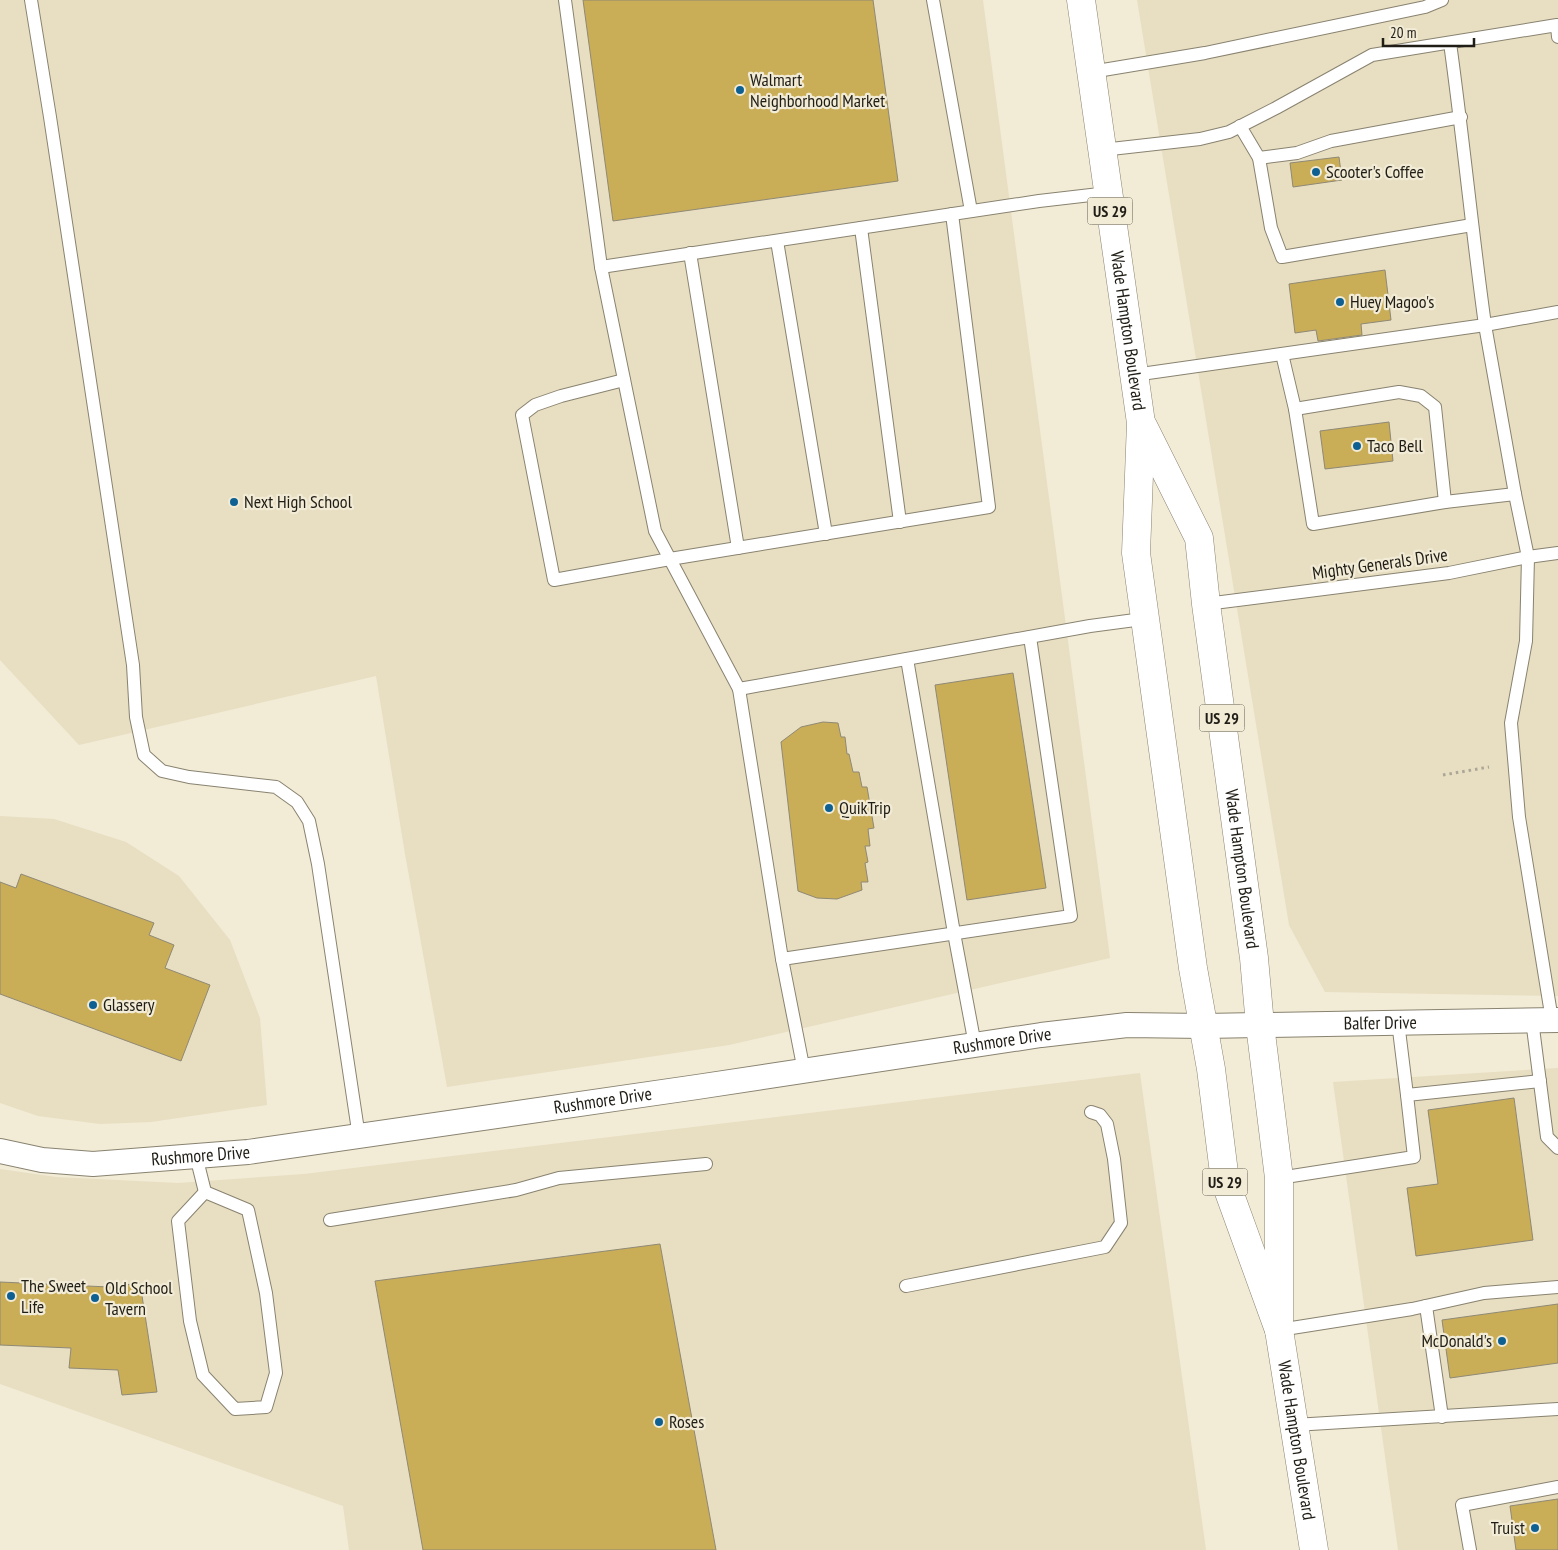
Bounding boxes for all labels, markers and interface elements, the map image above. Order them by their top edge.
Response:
scale bar [1383,15,1474,47]
text: 20 m [1390,23,1416,42]
place label: Walmart Neighborhood Market [750,68,885,112]
marker: Walmart Neighborhood Market [734,84,746,96]
place label: Scooter's Coffee [1326,160,1424,183]
marker: Scooter's Coffee [1310,166,1322,178]
road number: US 29 [1088,198,1132,225]
street label: Wade Hampton Boulevard [1106,249,1151,412]
place label: Huey Magoo's [1350,290,1434,313]
marker: Huey Magoo's [1334,296,1346,308]
place label: Taco Bell [1367,434,1424,457]
marker: Taco Bell [1351,440,1363,452]
place label: Next High School [244,490,353,513]
marker: Next High School [228,496,240,508]
street label: Mighty Generals Drive [1311,543,1449,584]
road number: US 29 [1200,704,1244,731]
street label: Wade Hampton Boulevard [1220,788,1265,950]
place label: QuikTrip [839,796,891,819]
marker: QuikTrip [823,802,835,814]
place label: Glassery [103,993,155,1016]
marker: Glassery [87,999,99,1011]
street label: Balfer Drive [1343,1010,1417,1035]
street label: Rushmore Drive [952,1022,1052,1059]
street label: Rushmore Drive [552,1082,653,1119]
street label: Rushmore Drive [150,1140,251,1170]
road number: US 29 [1202,1168,1248,1196]
place label: The Sweet Life [21,1274,86,1318]
place label: Old School Tavern [105,1276,173,1320]
marker: The Sweet Life [5,1290,17,1302]
marker: Old School Tavern [89,1292,101,1304]
place label: McDonald's [1421,1329,1492,1352]
marker: McDonald's [1496,1335,1508,1347]
street label: Wade Hampton Boulevard [1273,1359,1321,1521]
place label: Roses [669,1410,704,1433]
marker: Roses [653,1416,665,1428]
place label: Truist [1491,1516,1525,1539]
marker: Truist [1529,1522,1541,1534]

